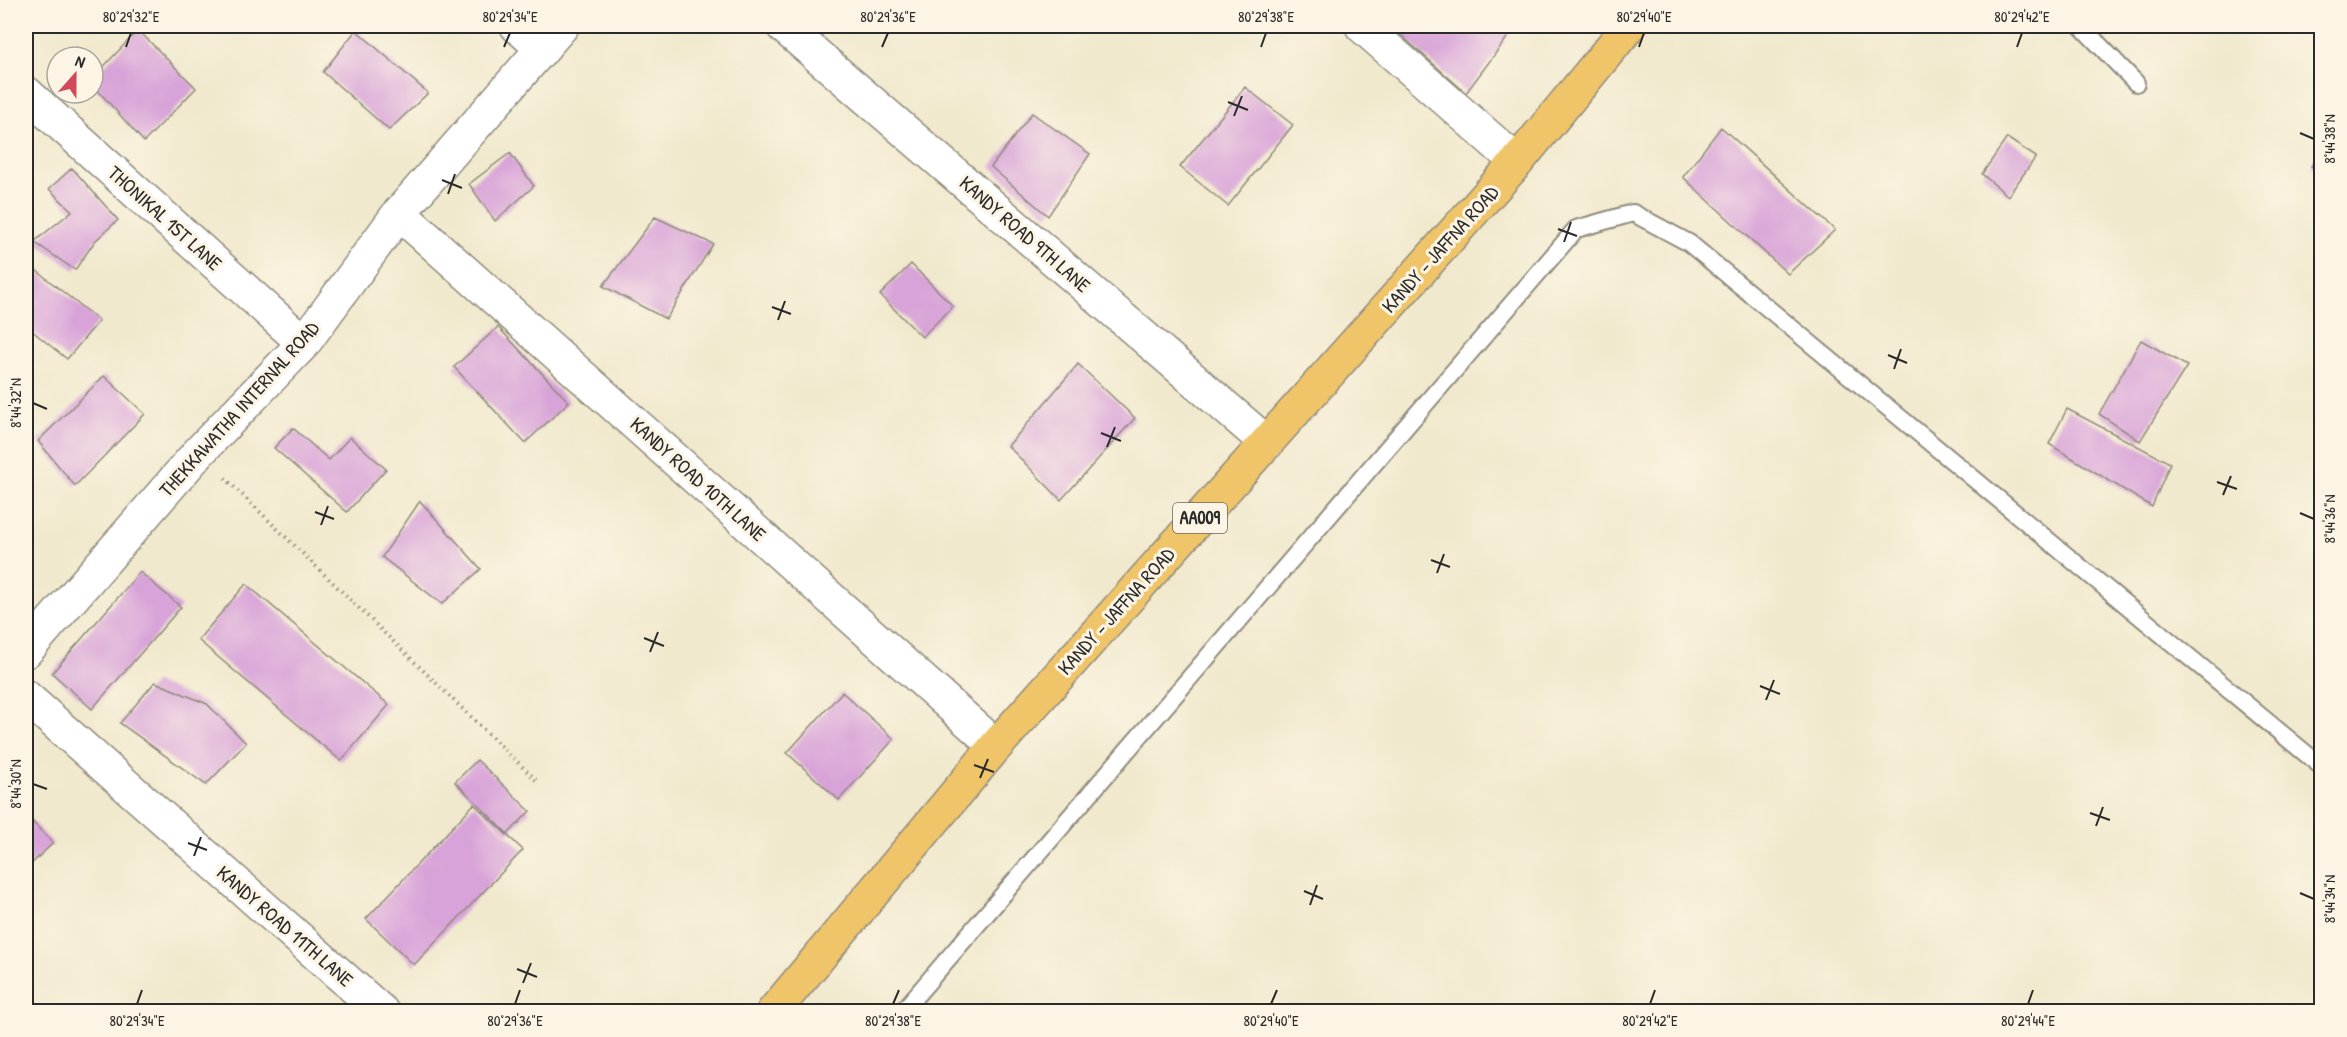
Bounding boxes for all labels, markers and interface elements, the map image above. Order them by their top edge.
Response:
text: 80°29'32"E [103,6,160,27]
text: 80°29'34"E [482,6,538,27]
text: 80°29'36"E [860,6,916,27]
text: 80°29'38"E [1238,6,1294,27]
text: 80°29'40"E [1616,6,1672,27]
text: 80°29'42"E [1994,6,2050,27]
north arrow [45,45,105,105]
text: N [72,49,89,73]
text: 8°44'38"N [2319,114,2340,164]
street label: THONIKAL 1ST LANE [103,159,228,276]
street label: KANDY ROAD 9TH LANE [954,169,1097,298]
street label: KANDY - JAFFNA ROAD [1375,179,1505,318]
street label: THEKKAWATHA INTERNAL ROAD [152,315,325,502]
text: 8°44'32"N [5,378,26,428]
street label: KANDY ROAD 10TH LANE [625,410,772,547]
text: 8°44'36"N [2319,495,2340,543]
road number: AA009 [1173,503,1227,533]
street label: KANDY - JAFFNA ROAD [1051,541,1181,680]
text: 8°44'30"N [5,759,26,809]
street label: KANDY ROAD 11TH LANE [211,859,359,992]
text: 8°44'34"N [2319,875,2340,923]
text: 80°29'34"E [109,1010,165,1031]
text: 80°29'36"E [487,1010,543,1031]
text: 80°29'38"E [865,1010,921,1031]
text: 80°29'40"E [1243,1010,1299,1031]
text: 80°29'42"E [1622,1010,1678,1031]
text: 80°29'44"E [2001,1010,2055,1031]

